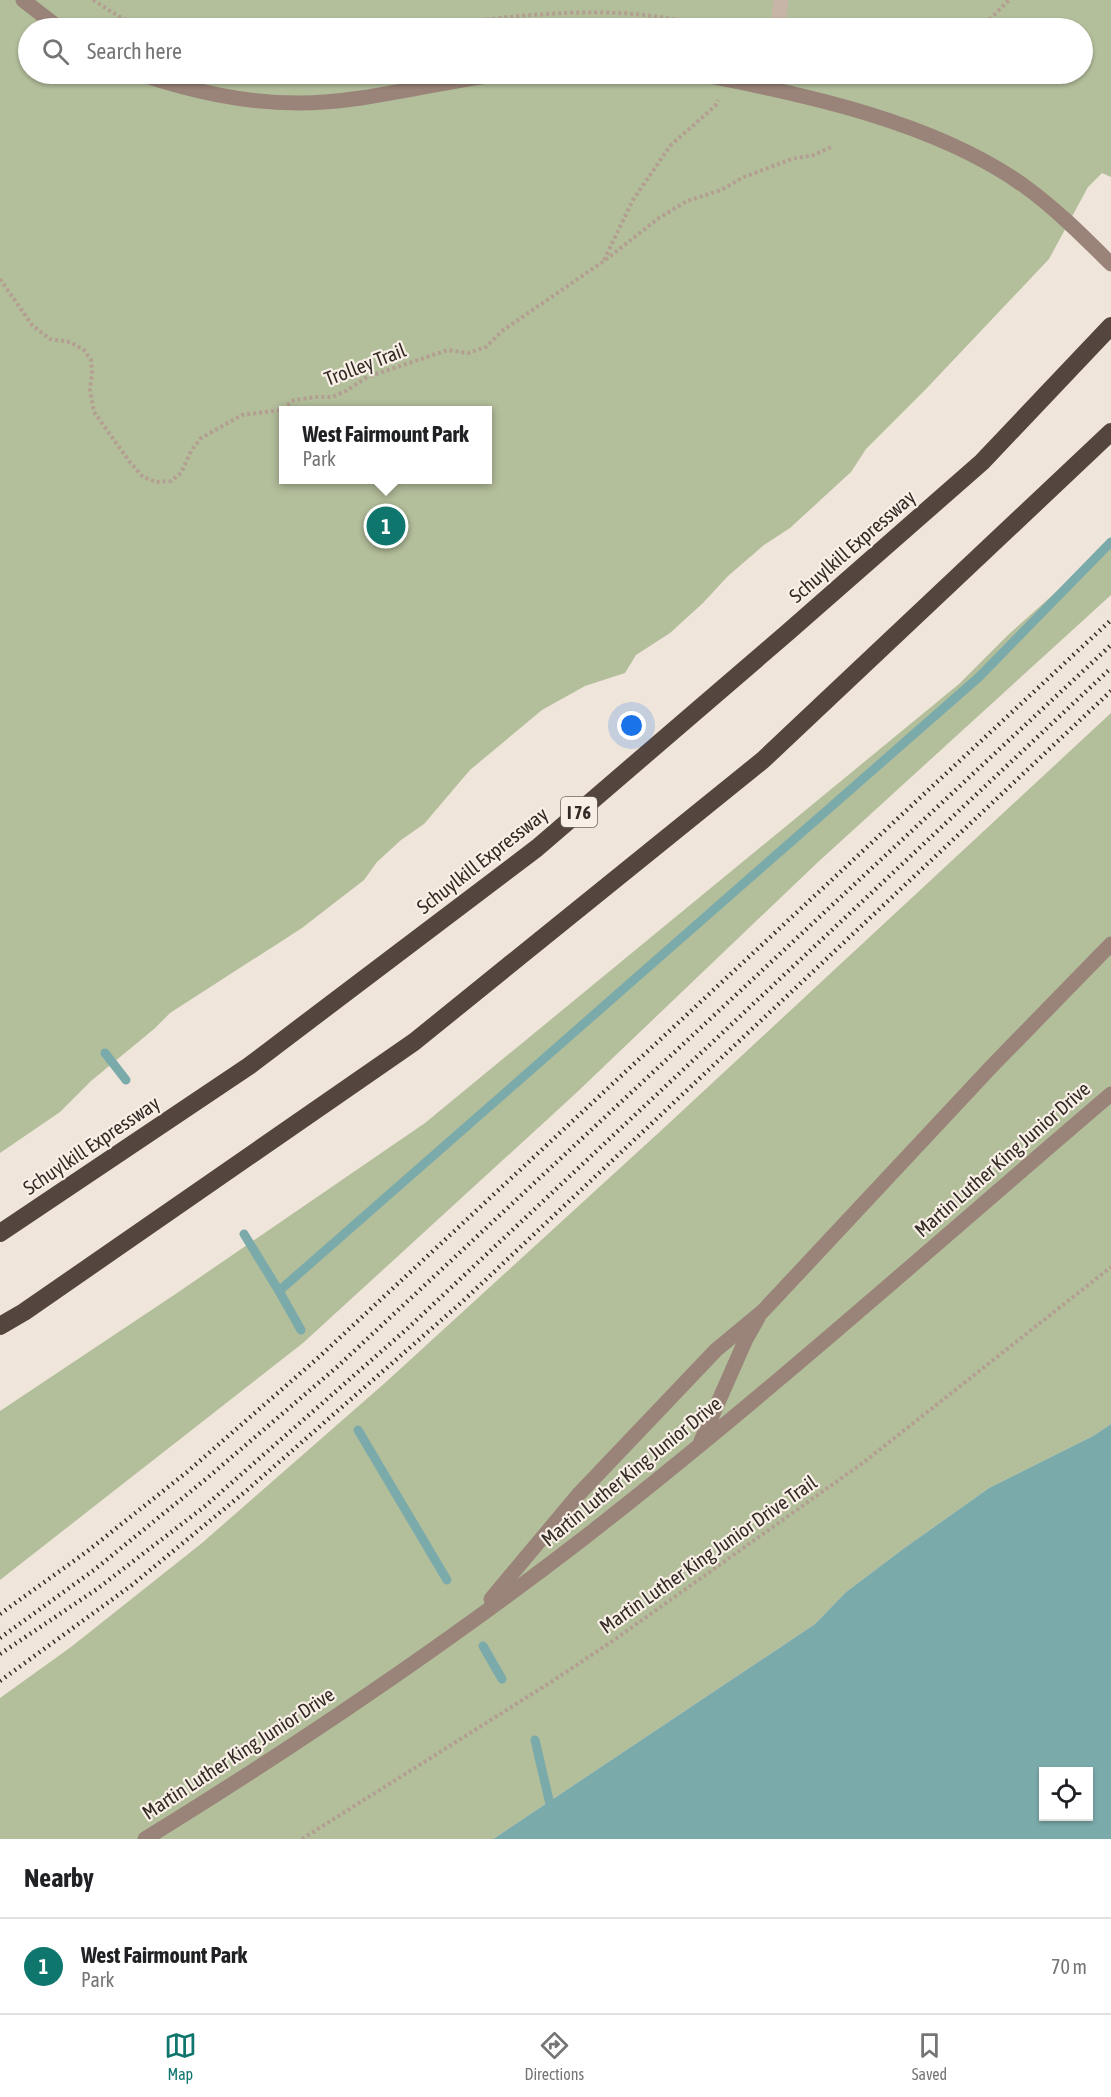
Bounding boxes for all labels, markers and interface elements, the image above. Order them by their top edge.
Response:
search box [18,18,1093,84]
icon: search [39,35,72,68]
text: Search here [87,38,182,64]
street label: Trolley Trail [321,338,410,390]
popup [279,406,492,484]
text: West Fairmount Park [302,421,469,447]
text: Park [302,447,336,470]
street label: Schuylkill Expressway [784,485,920,607]
pin: 1 [366,504,406,548]
your location [617,711,646,740]
road number: I 76 [561,797,597,827]
street label: Schuylkill Expressway [412,802,552,918]
street label: Martin Luther King Junior Drive [910,1077,1094,1241]
street label: Schuylkill Expressway [19,1091,163,1199]
street label: Martin Luther King Junior Drive [537,1391,725,1551]
street label: Martin Luther King Junior Drive Trail [595,1470,821,1638]
street label: Martin Luther King Junior Drive [138,1682,338,1824]
map controls [1039,1767,1093,1821]
button: locate [1039,1767,1093,1821]
text: Nearby [24,1863,94,1893]
text: West Fairmount Park [81,1942,247,1968]
text: 1 [39,1955,48,1978]
text: 70 m [1051,1955,1087,1978]
text: Park [81,1968,114,1991]
tab: Map [164,2029,197,2083]
tab: Directions [524,2029,584,2083]
tab: Saved [912,2029,947,2083]

